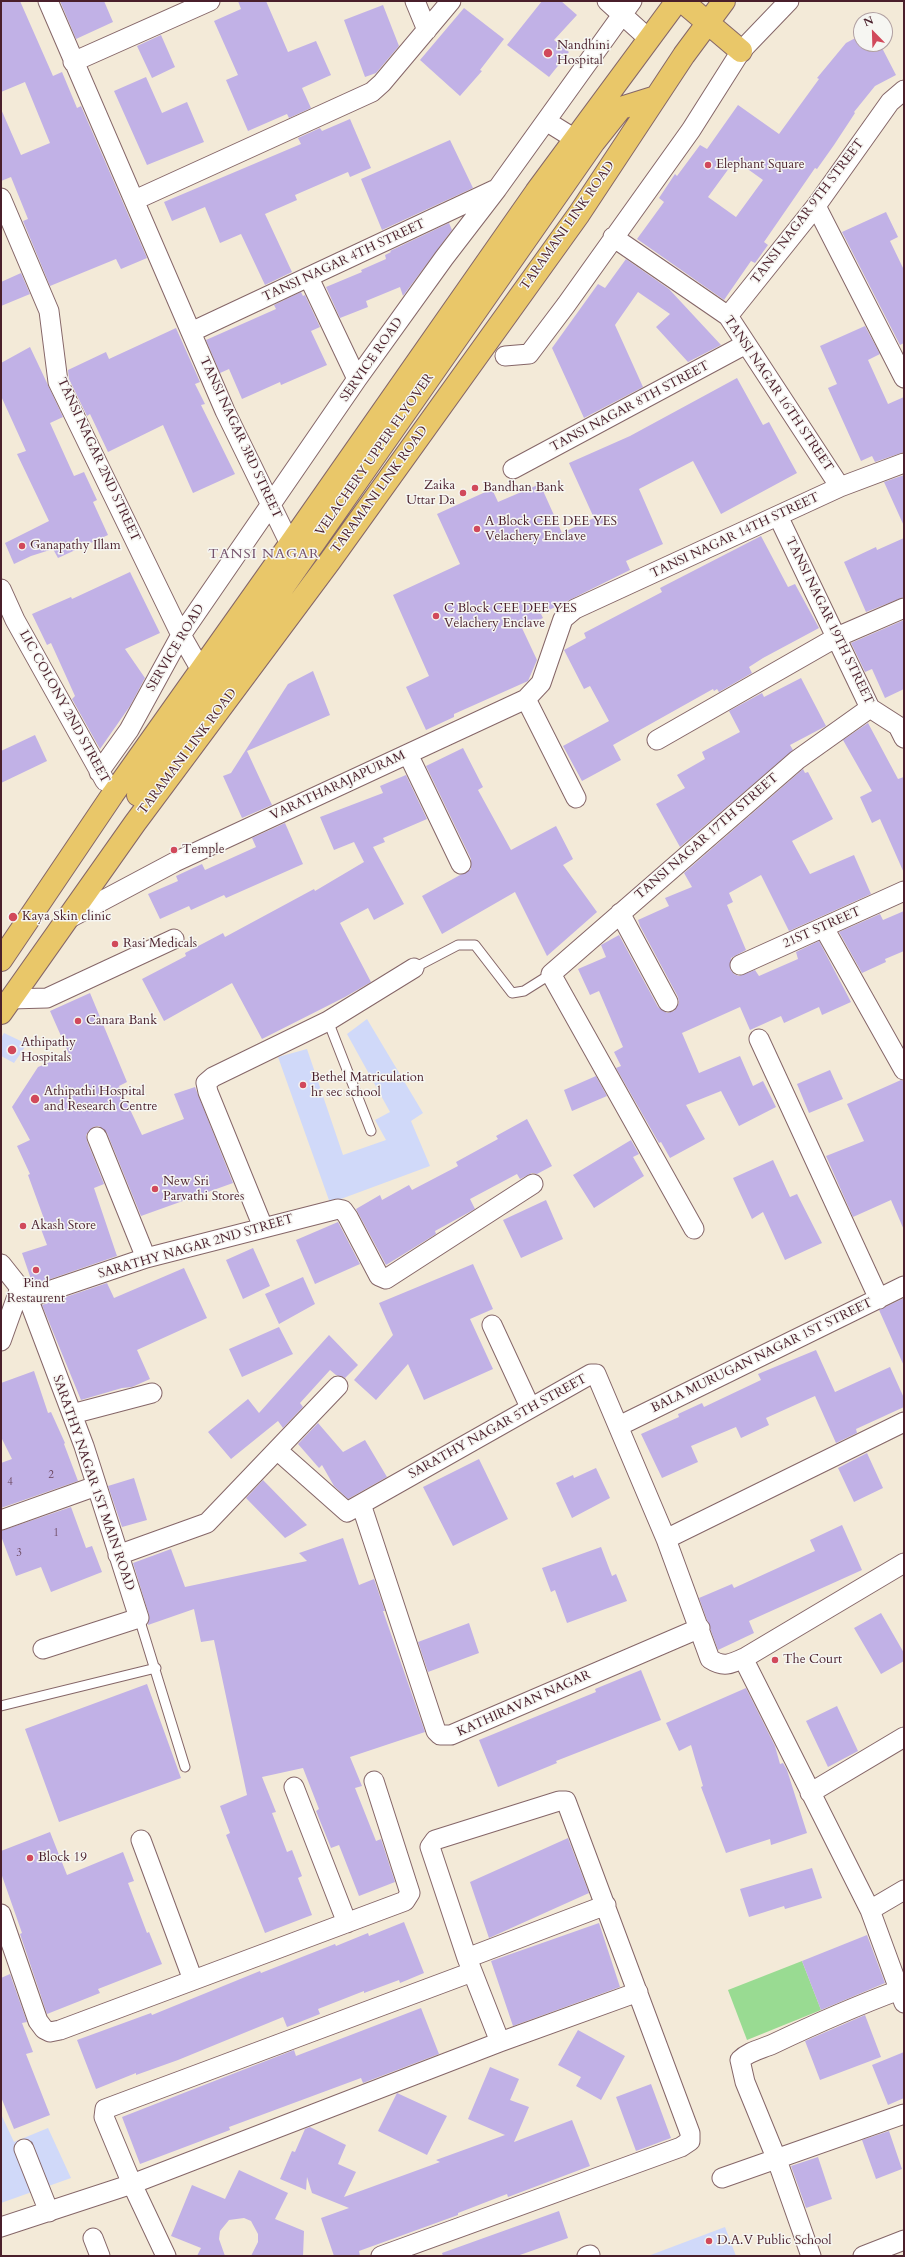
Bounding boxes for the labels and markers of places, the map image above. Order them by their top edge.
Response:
place label: Nandhini Hospital [557,38,610,69]
marker: Nandhini Hospital [542,47,554,59]
place label: Elephant Square [716,157,805,173]
marker: Elephant Square [703,160,713,170]
place label: Zaika Uttar Da [406,478,455,509]
place label: Bandhan Bank [483,480,564,496]
marker: Bandhan Bank [470,483,480,493]
marker: Zaika Uttar Da [458,488,468,498]
place label: A Block CEE DEE YES Velachery Enclave [485,514,617,545]
marker: A Block CEE DEE YES Velachery Enclave [472,524,482,534]
place label: Ganapathy Illam [30,538,121,554]
marker: Ganapathy Illam [17,541,27,551]
place label: C Block CEE DEE YES Velachery Enclave [444,601,577,632]
marker: C Block CEE DEE YES Velachery Enclave [431,611,441,621]
place label: Temple [182,842,225,858]
marker: Temple [169,845,179,855]
place label: Kaya Skin clinic [22,909,111,925]
marker: Kaya Skin clinic [7,911,19,923]
place label: Rasi Medicals [123,936,197,952]
marker: Rasi Medicals [110,939,120,949]
place label: Canara Bank [86,1013,157,1029]
marker: Canara Bank [73,1016,83,1026]
place label: Athipathy Hospitals [21,1035,76,1066]
marker: Athipathy Hospitals [6,1044,18,1056]
place label: Bethel Matriculation hr sec school [311,1070,424,1101]
marker: Bethel Matriculation hr sec school [298,1080,308,1090]
place label: Athipathi Hospital and Research Centre [44,1084,157,1115]
marker: Athipathi Hospital and Research Centre [29,1093,41,1105]
place label: New Sri Parvathi Stores [163,1174,244,1205]
marker: New Sri Parvathi Stores [150,1184,160,1194]
place label: Akash Store [31,1218,96,1234]
marker: Akash Store [18,1221,28,1231]
marker: Pind Restaurent [31,1265,41,1275]
place label: Pind Restaurent [7,1276,65,1307]
place label: The Court [783,1652,842,1668]
marker: The Court [770,1655,780,1665]
place label: Block 19 [38,1850,87,1866]
marker: Block 19 [25,1853,35,1863]
place label: D.A.V Public School [717,2233,832,2249]
marker: D.A.V Public School [704,2236,714,2246]

